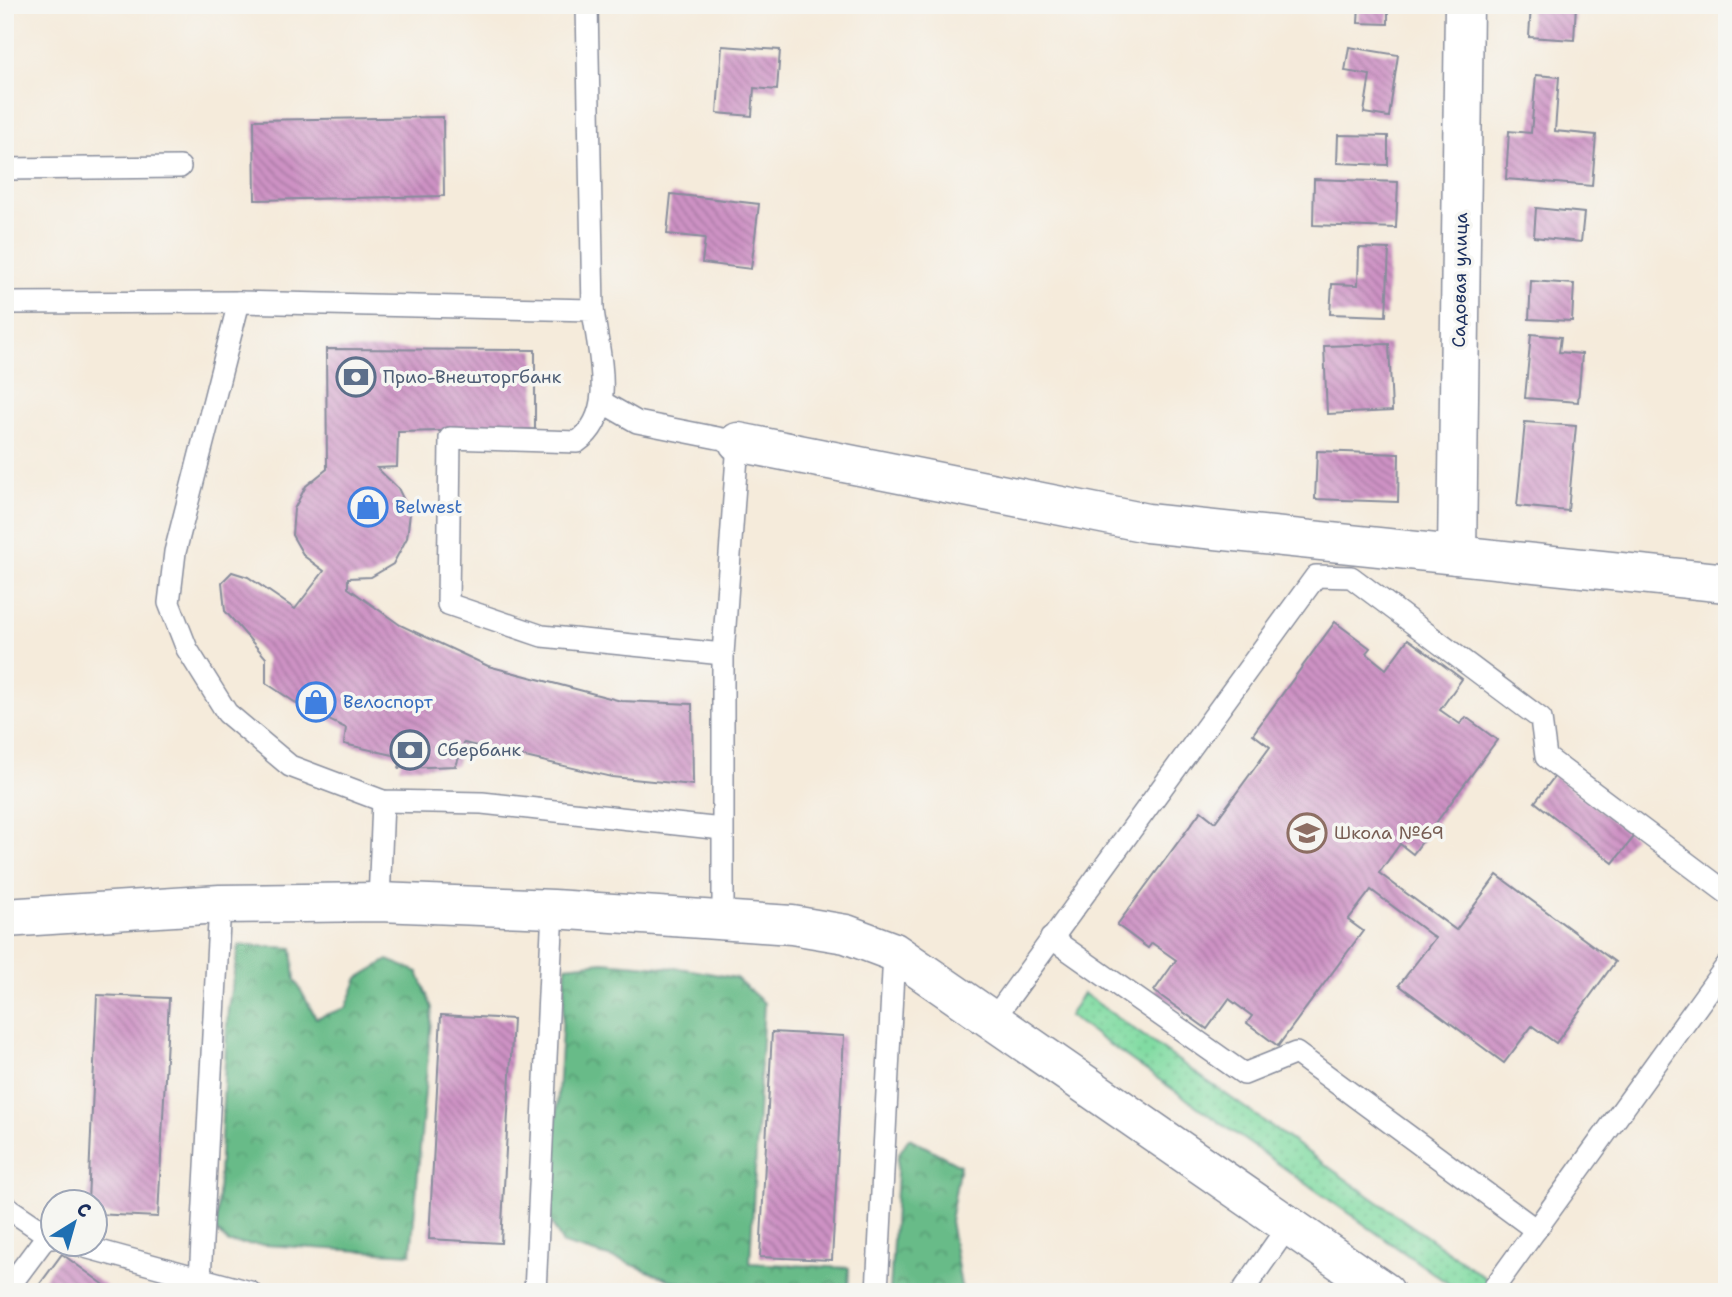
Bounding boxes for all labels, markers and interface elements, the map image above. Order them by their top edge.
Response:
street label: Садовая улица [1447,212,1473,348]
bank icon: Прио-Внешторгбанк [335,356,377,398]
place label: Прио-Внешторгбанк [383,365,562,389]
shop icon: Belwest [347,486,389,528]
place label: Belwest [395,495,463,519]
shop icon: Велоспорт [295,681,337,723]
place label: Велоспорт [343,690,434,714]
bank icon: Сбербанк [389,729,431,771]
place label: Сбербанк [437,738,521,762]
school or university icon: Школа №69 [1286,812,1328,854]
place label: Школа №69 [1334,821,1444,845]
north arrow [38,1188,108,1258]
text: С [72,1196,96,1223]

